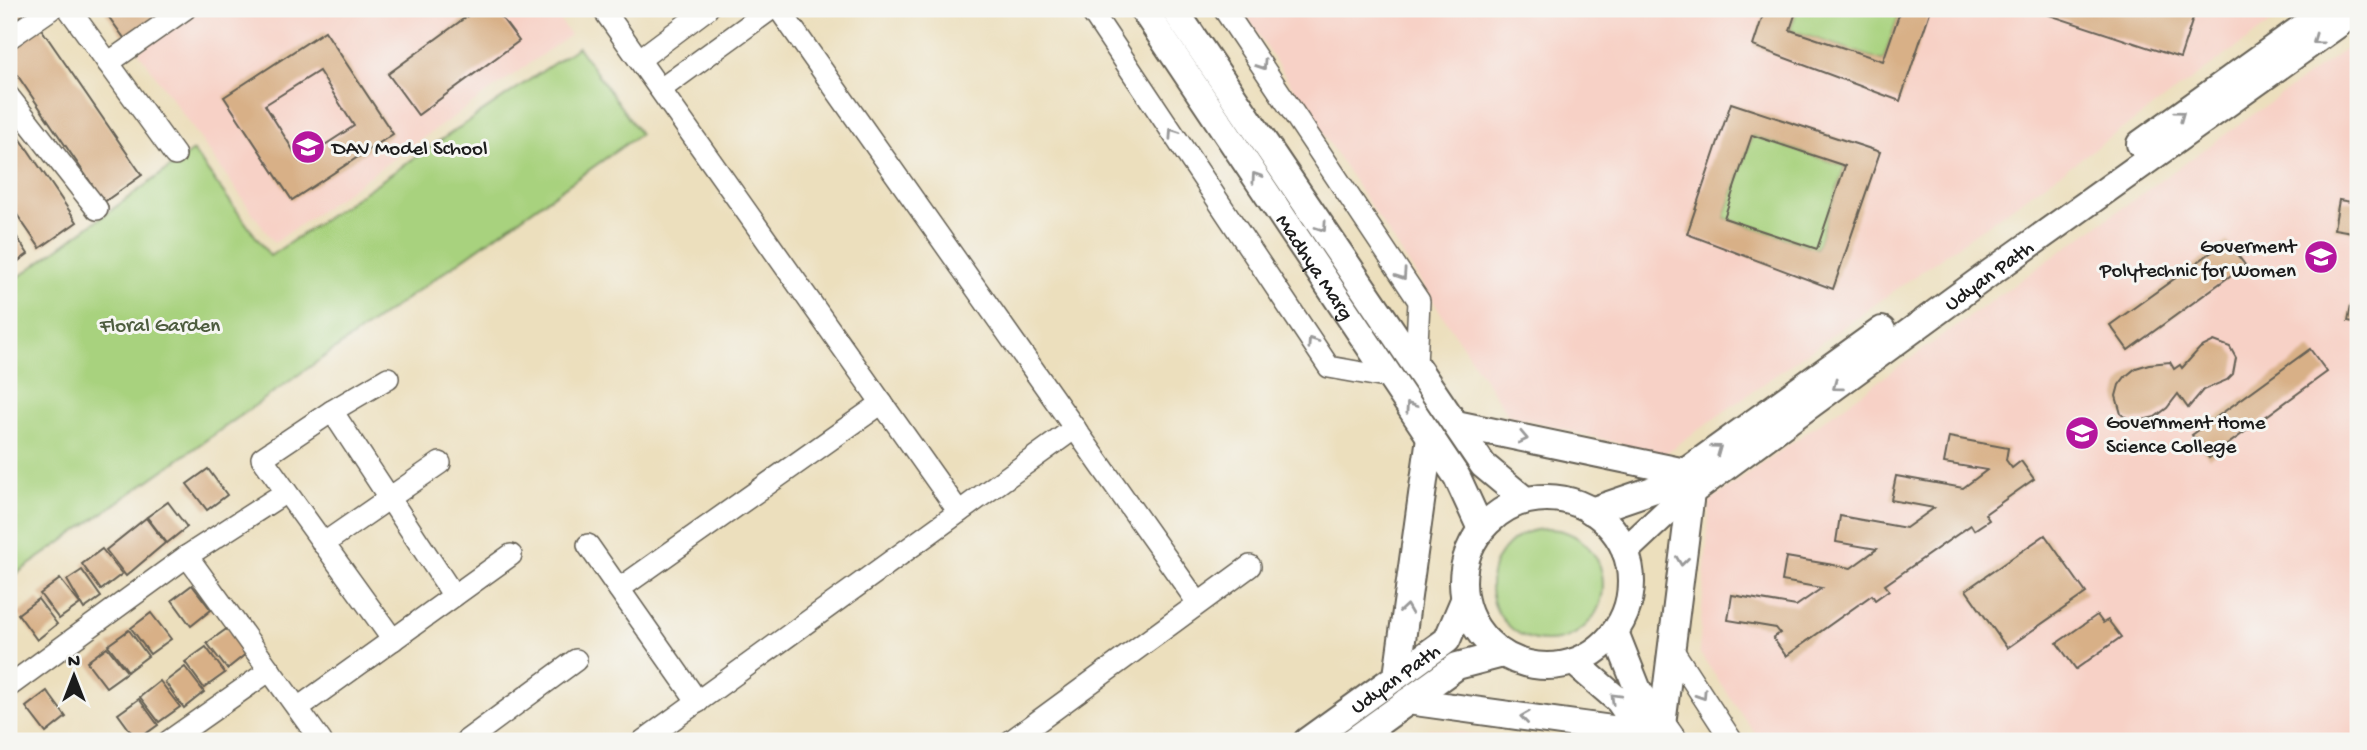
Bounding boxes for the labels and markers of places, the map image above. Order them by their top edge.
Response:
school or university icon: DAV Model School [289,128,327,166]
place label: DAV Model School [330,138,488,163]
place label: Goverment Polytechnic for Women [2099,236,2298,285]
school or university icon: Goverment Polytechnic for Women [2302,238,2340,276]
place label: Government Home Science College [2106,412,2267,461]
school or university icon: Government Home Science College [2063,414,2101,452]

